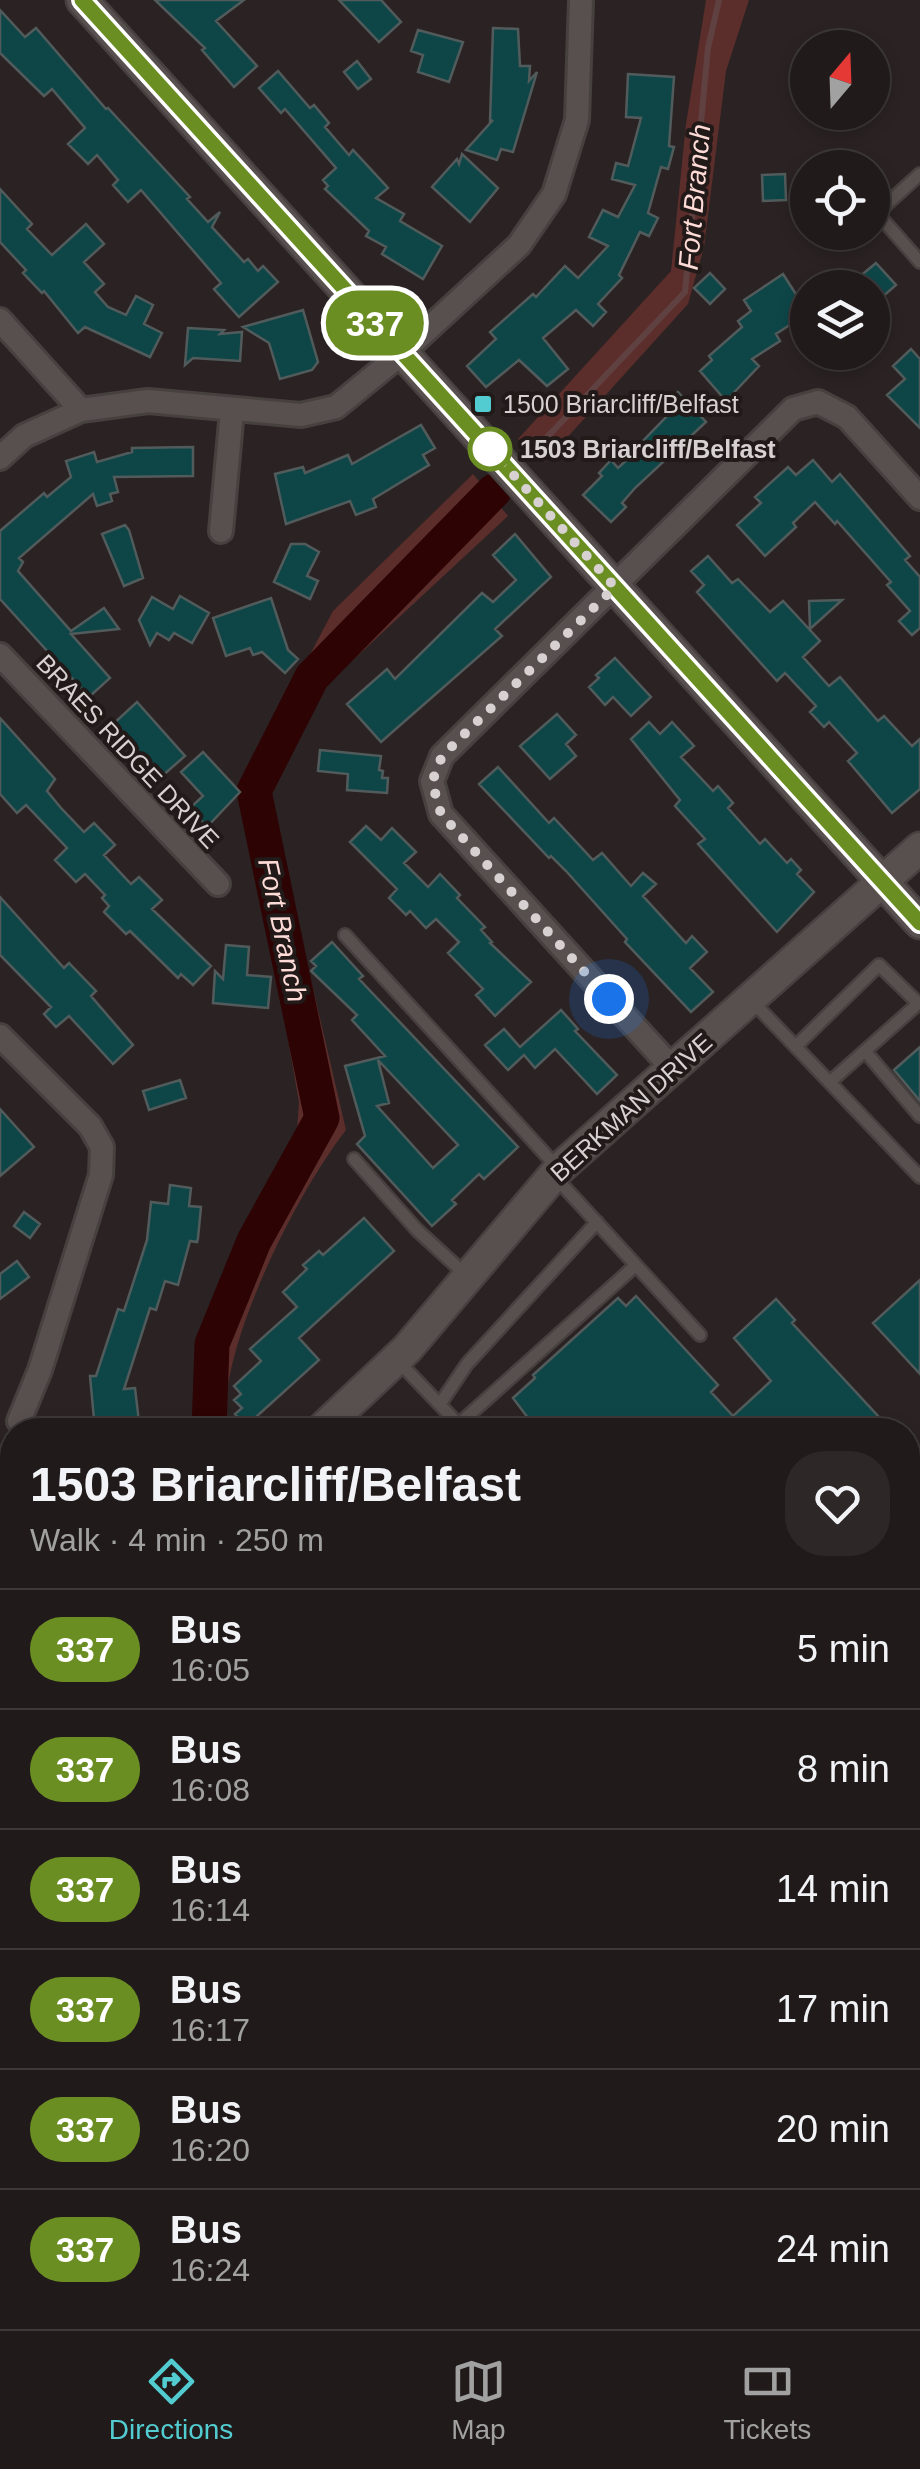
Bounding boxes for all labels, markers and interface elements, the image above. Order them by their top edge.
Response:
north arrow [790,30,890,130]
map controls [790,30,890,370]
water label: Fort Branch [673,123,716,271]
button: locate [790,150,890,250]
button: layers [790,270,890,370]
line badge: 337 [318,290,432,356]
text: 337 [346,304,404,343]
place label: 1500 Briarcliff/Belfast [503,390,739,418]
marker: 1500 Briarcliff/Belfast [472,393,494,415]
marker: 1503 Briarcliff/Belfast [469,428,511,470]
place label: 1503 Briarcliff/Belfast [520,435,776,463]
street label: BRAES RIDGE DRIVE [31,648,225,854]
water label: Fort Branch [252,855,313,1005]
your location [584,974,634,1024]
street label: BERKMAN DRIVE [545,1027,717,1187]
button: heart [785,1451,890,1556]
text: 1503 Briarcliff/Belfast [30,1458,521,1511]
text: Walk · 4 min · 250 m [30,1522,324,1558]
text: Bus [170,1609,242,1651]
text: 5 min [797,1628,890,1670]
text: 337 [56,1630,114,1669]
text: 16:05 [170,1652,250,1688]
text: Bus [170,1729,242,1771]
text: 8 min [797,1748,890,1790]
text: 337 [56,1750,114,1789]
text: 16:08 [170,1772,250,1808]
text: Bus [170,1849,242,1891]
text: 14 min [776,1868,890,1910]
text: 337 [56,1870,114,1909]
text: 16:14 [170,1892,250,1928]
text: Bus [170,1969,242,2011]
text: 17 min [776,1988,890,2030]
text: 337 [56,1990,114,2029]
text: 16:17 [170,2012,250,2048]
text: Bus [170,2089,242,2131]
text: 20 min [776,2108,890,2150]
text: 337 [56,2110,114,2149]
text: 16:20 [170,2132,250,2168]
text: Bus [170,2209,242,2251]
text: 24 min [776,2228,890,2270]
text: 337 [56,2230,114,2269]
text: 16:24 [170,2252,250,2288]
tab: Directions [109,2354,233,2446]
tab: Map [451,2354,506,2446]
tab: Tickets [724,2354,811,2446]

